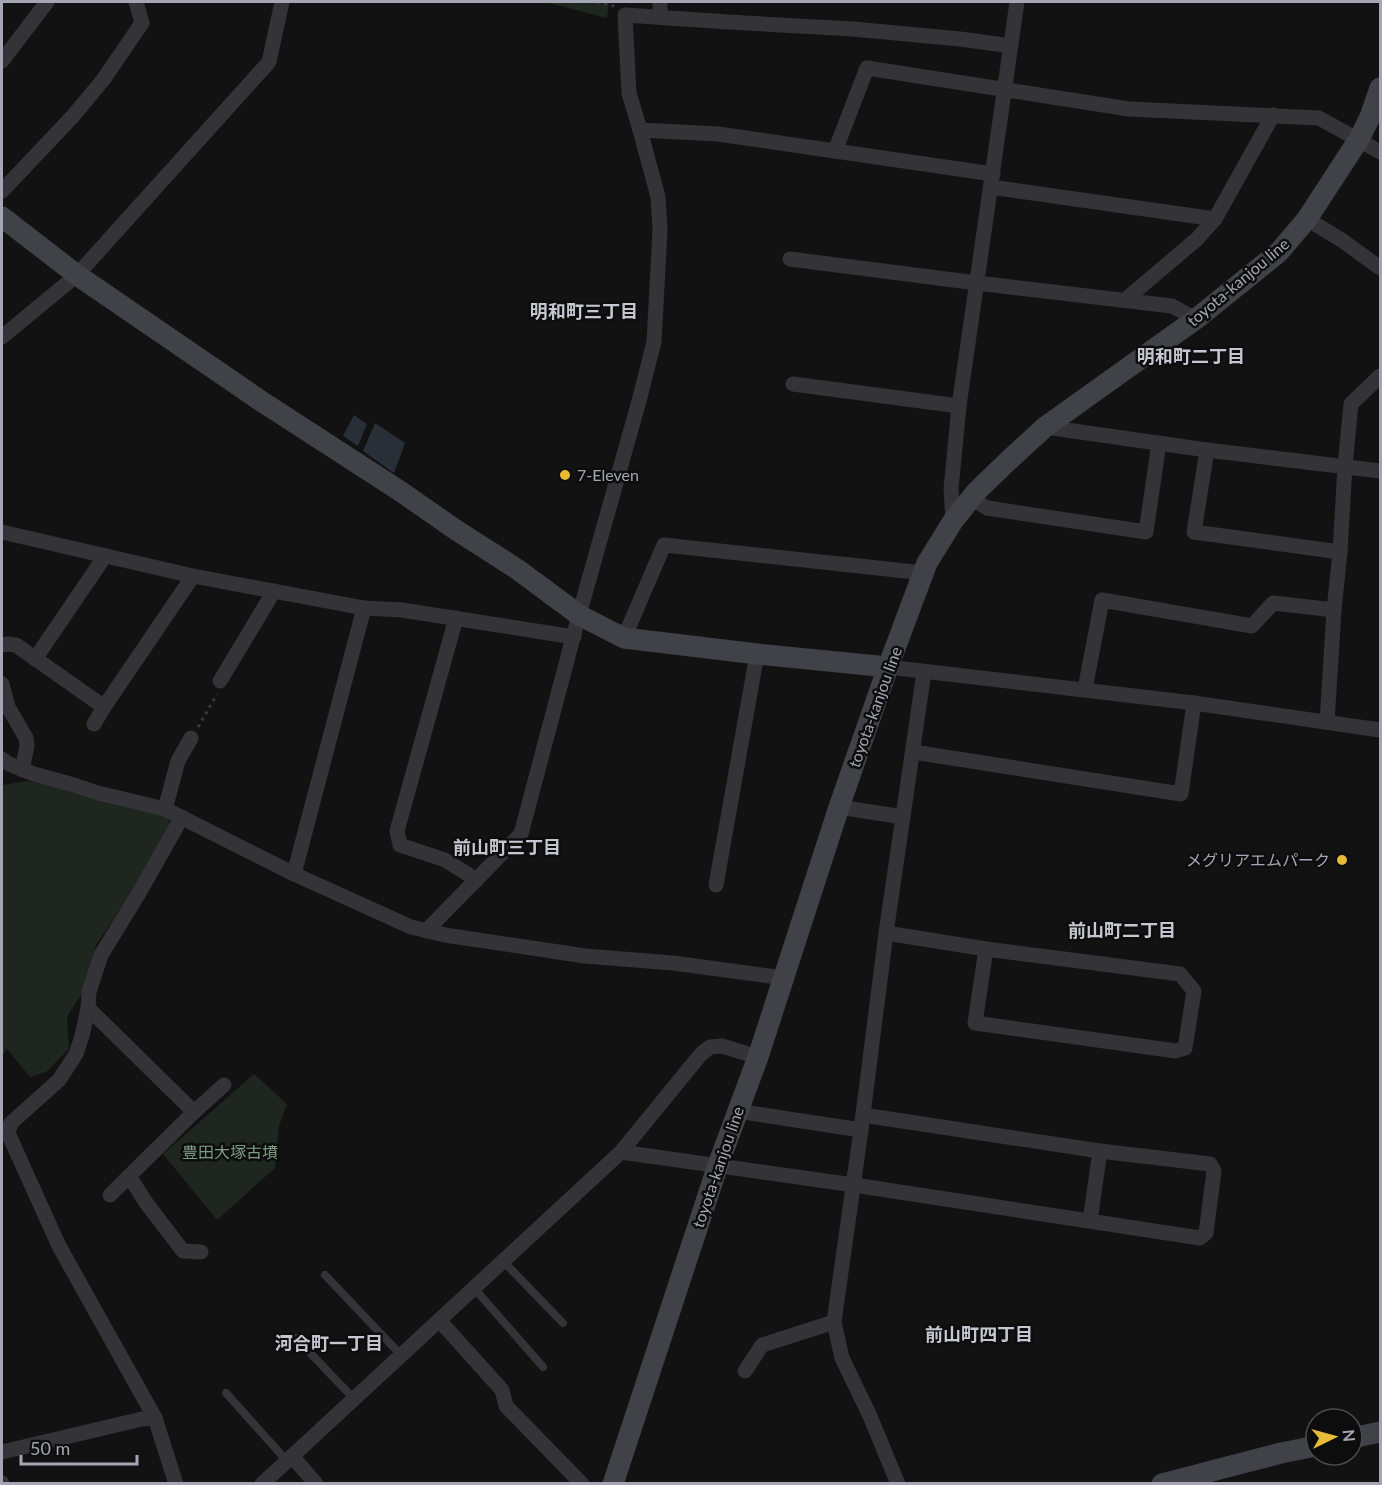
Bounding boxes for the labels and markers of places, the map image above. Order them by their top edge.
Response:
place label: 7-Eleven [577,465,639,484]
marker: 7-Eleven [558,468,572,482]
place label: メグリアエムパーク [1186,850,1330,869]
marker: メグリアエムパーク [1335,853,1349,867]

